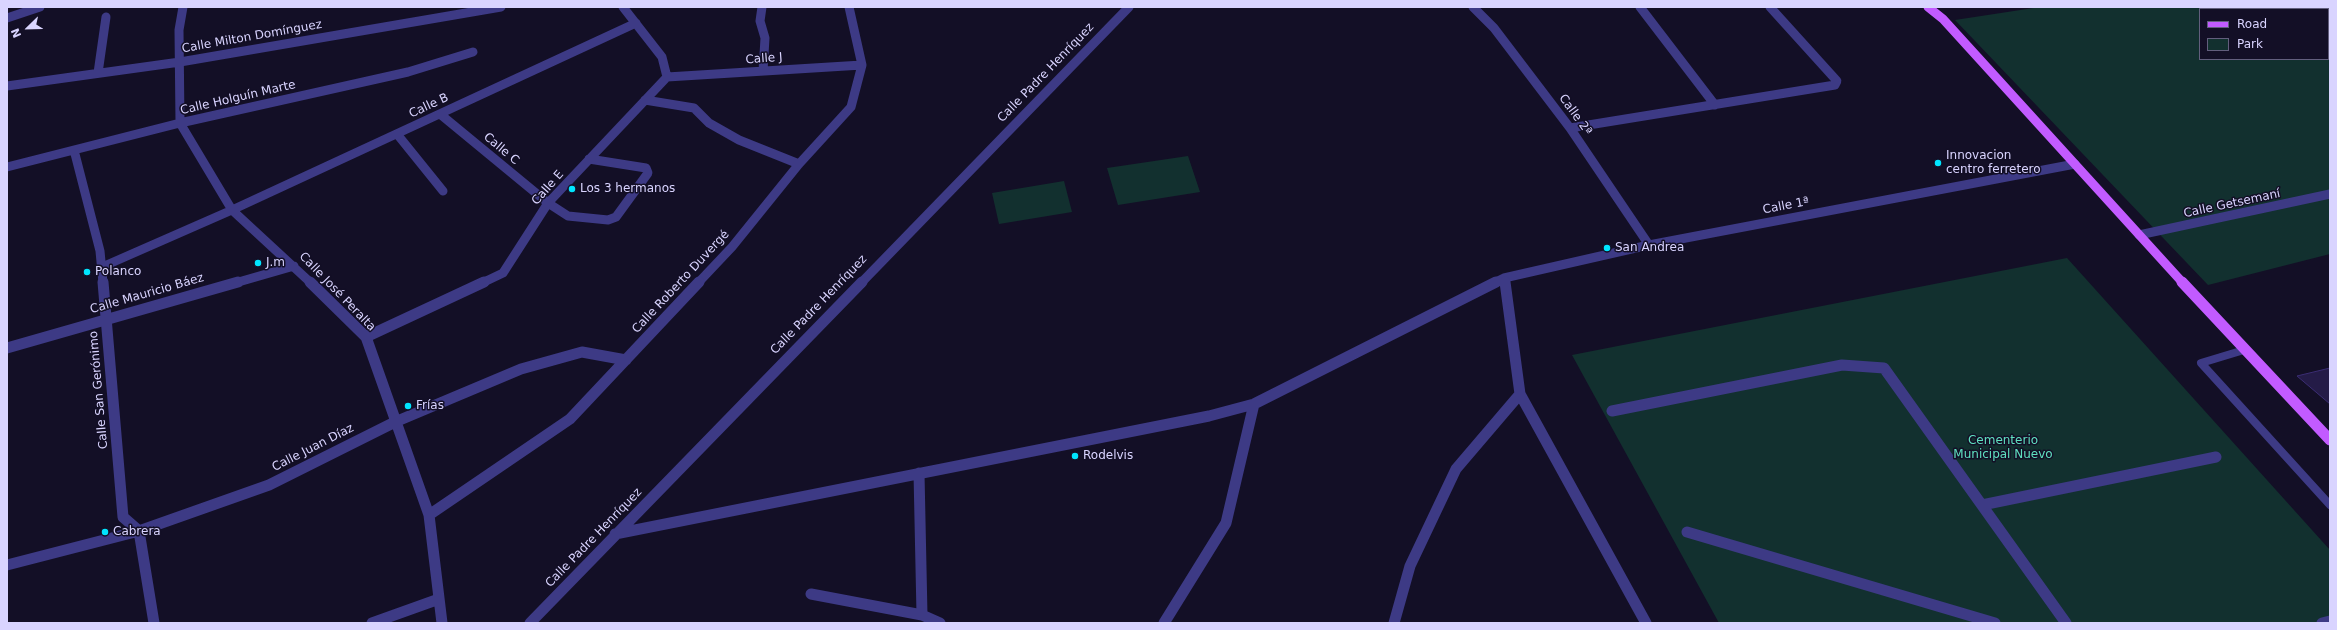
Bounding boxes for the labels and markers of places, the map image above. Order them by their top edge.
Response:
place label: Innovacion centro ferretero [1946,149,2041,177]
marker: Innovacion centro ferretero [1933,158,1943,168]
place label: Los 3 hermanos [580,182,675,196]
marker: Los 3 hermanos [567,184,577,194]
place label: San Andrea [1615,241,1684,255]
marker: San Andrea [1602,243,1612,253]
place label: J.m [266,256,285,270]
marker: J.m [253,258,263,268]
place label: Polanco [95,265,141,279]
marker: Polanco [82,267,92,277]
place label: Frías [416,399,444,413]
marker: Frías [403,401,413,411]
place label: Rodelvis [1083,449,1133,463]
marker: Rodelvis [1070,451,1080,461]
place label: Cabrera [113,525,161,539]
marker: Cabrera [100,527,110,537]

